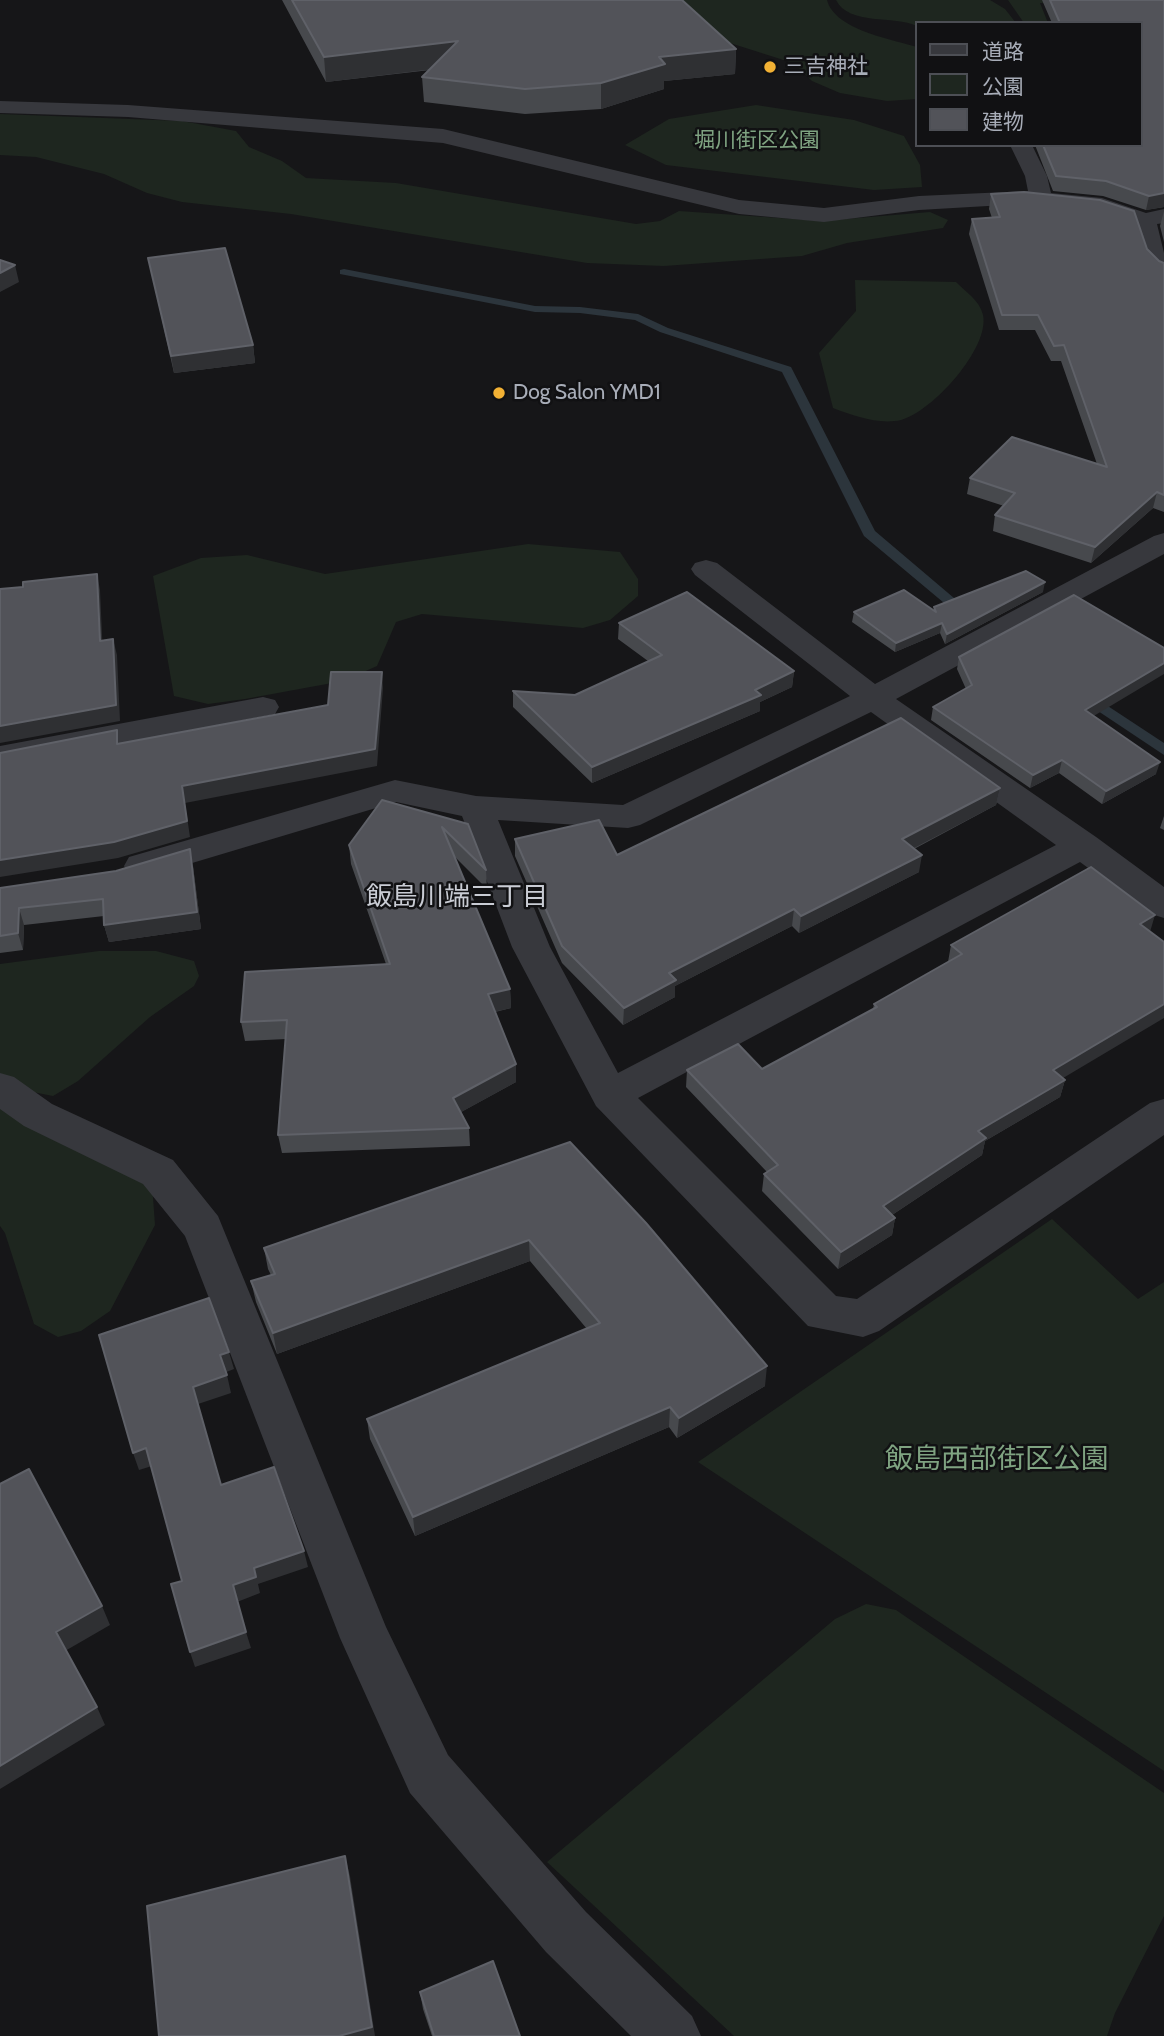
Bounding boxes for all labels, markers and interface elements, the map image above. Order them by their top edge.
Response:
legend [916,21,1143,147]
text: 道路 [982,39,1024,64]
place label: 三吉神社 [784,54,868,80]
marker: 三吉神社 [762,59,778,75]
text: 公園 [982,74,1024,99]
text: 建物 [982,109,1024,134]
park label: 堀川街区公園 [694,128,820,154]
place label: Dog Salon YMD1 [513,380,661,406]
marker: Dog Salon YMD1 [491,385,507,401]
district label: 飯島川端三丁目 [366,881,548,913]
park label: 飯島西部街区公園 [885,1443,1109,1477]

